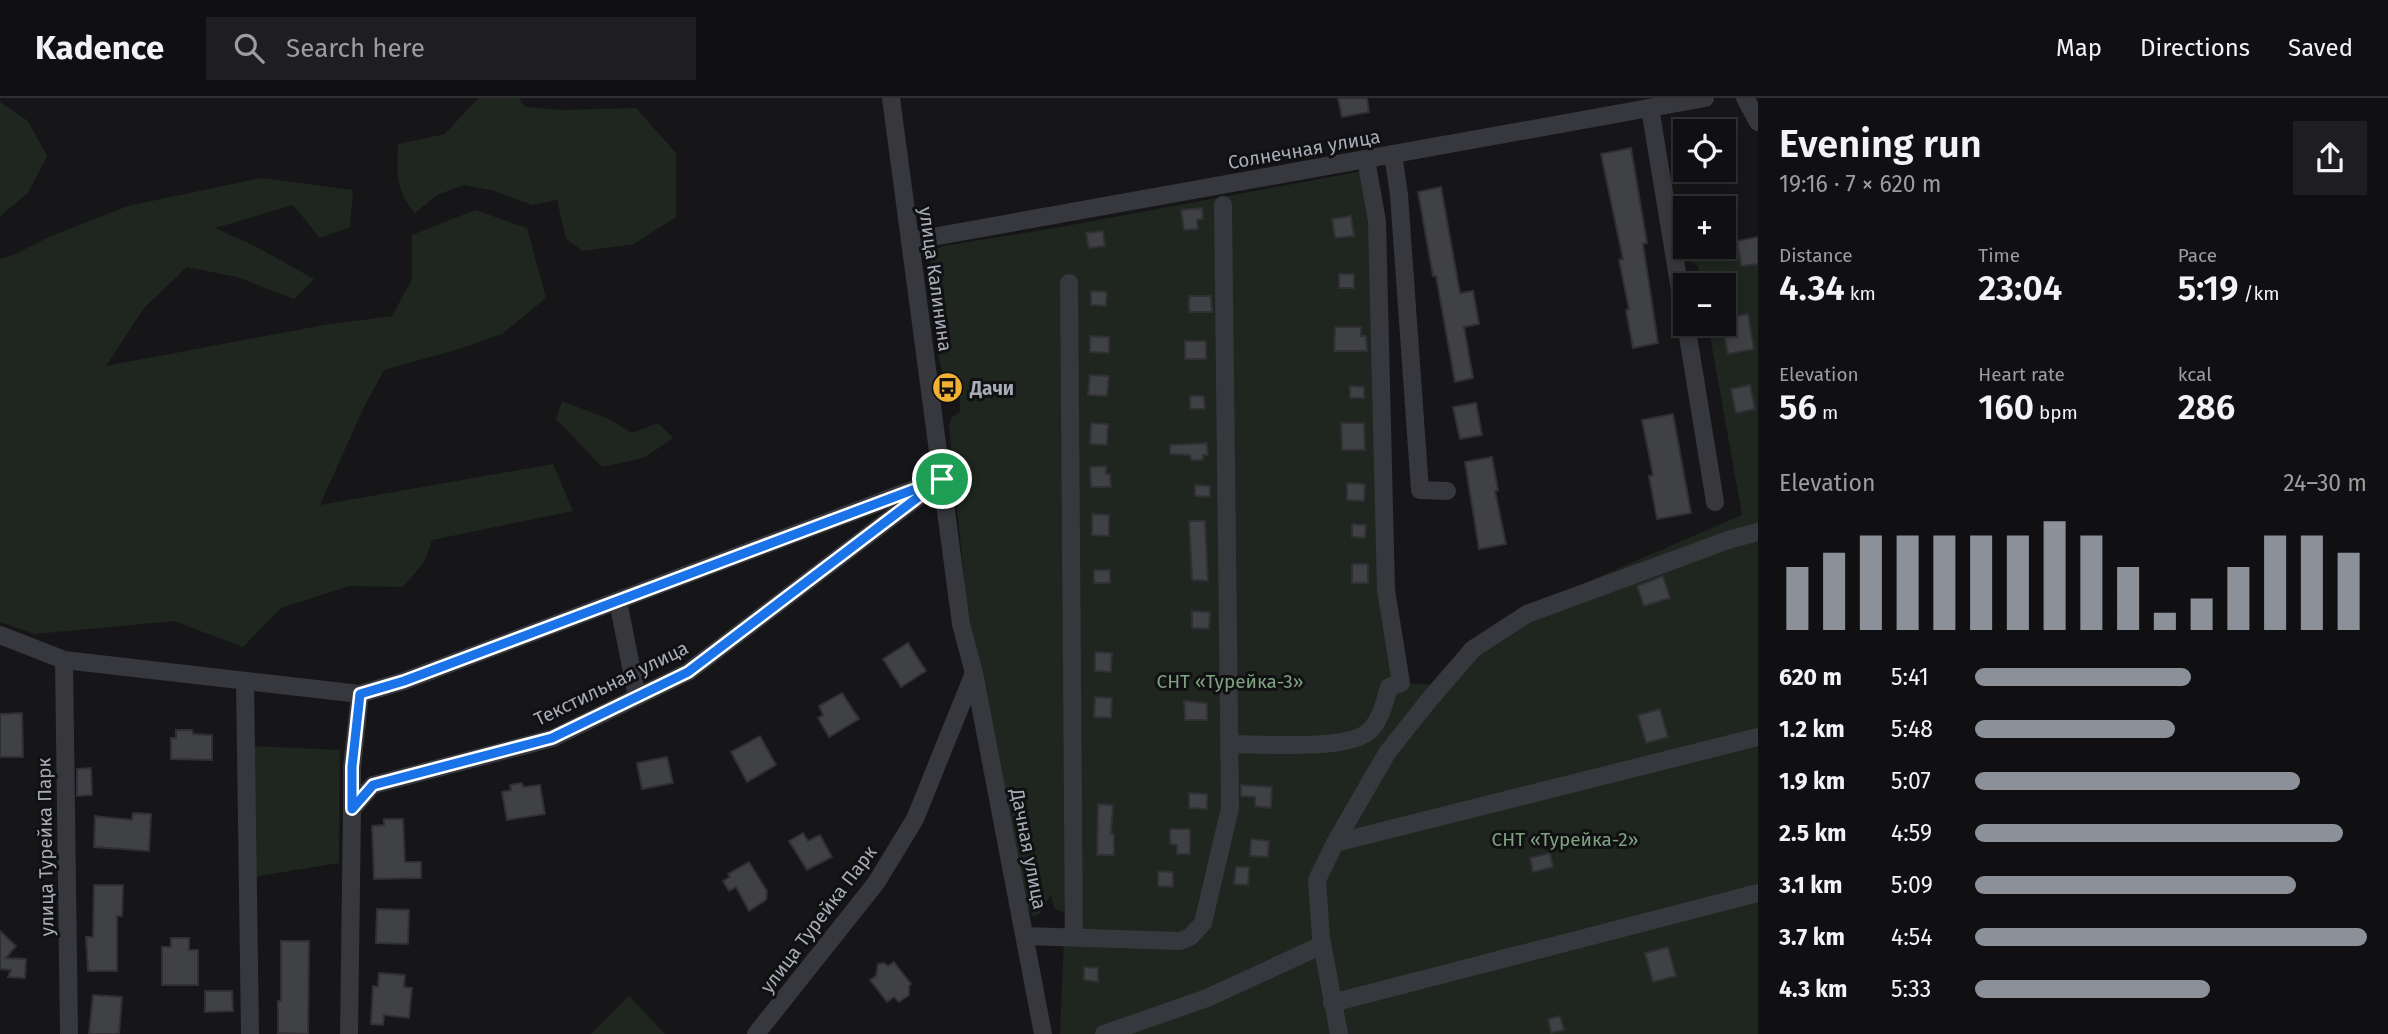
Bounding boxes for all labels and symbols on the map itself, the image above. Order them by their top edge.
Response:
street label: Солнечная улица [1226,125,1382,174]
street label: улица Калинина [914,205,957,353]
bus stop icon: Дачи [930,371,964,405]
place label: Дачи [969,377,1014,400]
pin [912,449,972,509]
street label: Текстильная улица [530,636,692,731]
park label: СНТ «Турейка-3» [1157,670,1303,693]
street label: улица Турейка Парк [32,757,59,937]
street label: Дачная улица [1005,786,1051,911]
park label: СНТ «Турейка-2» [1492,828,1638,851]
street label: улица Турейка Парк [755,841,881,998]

